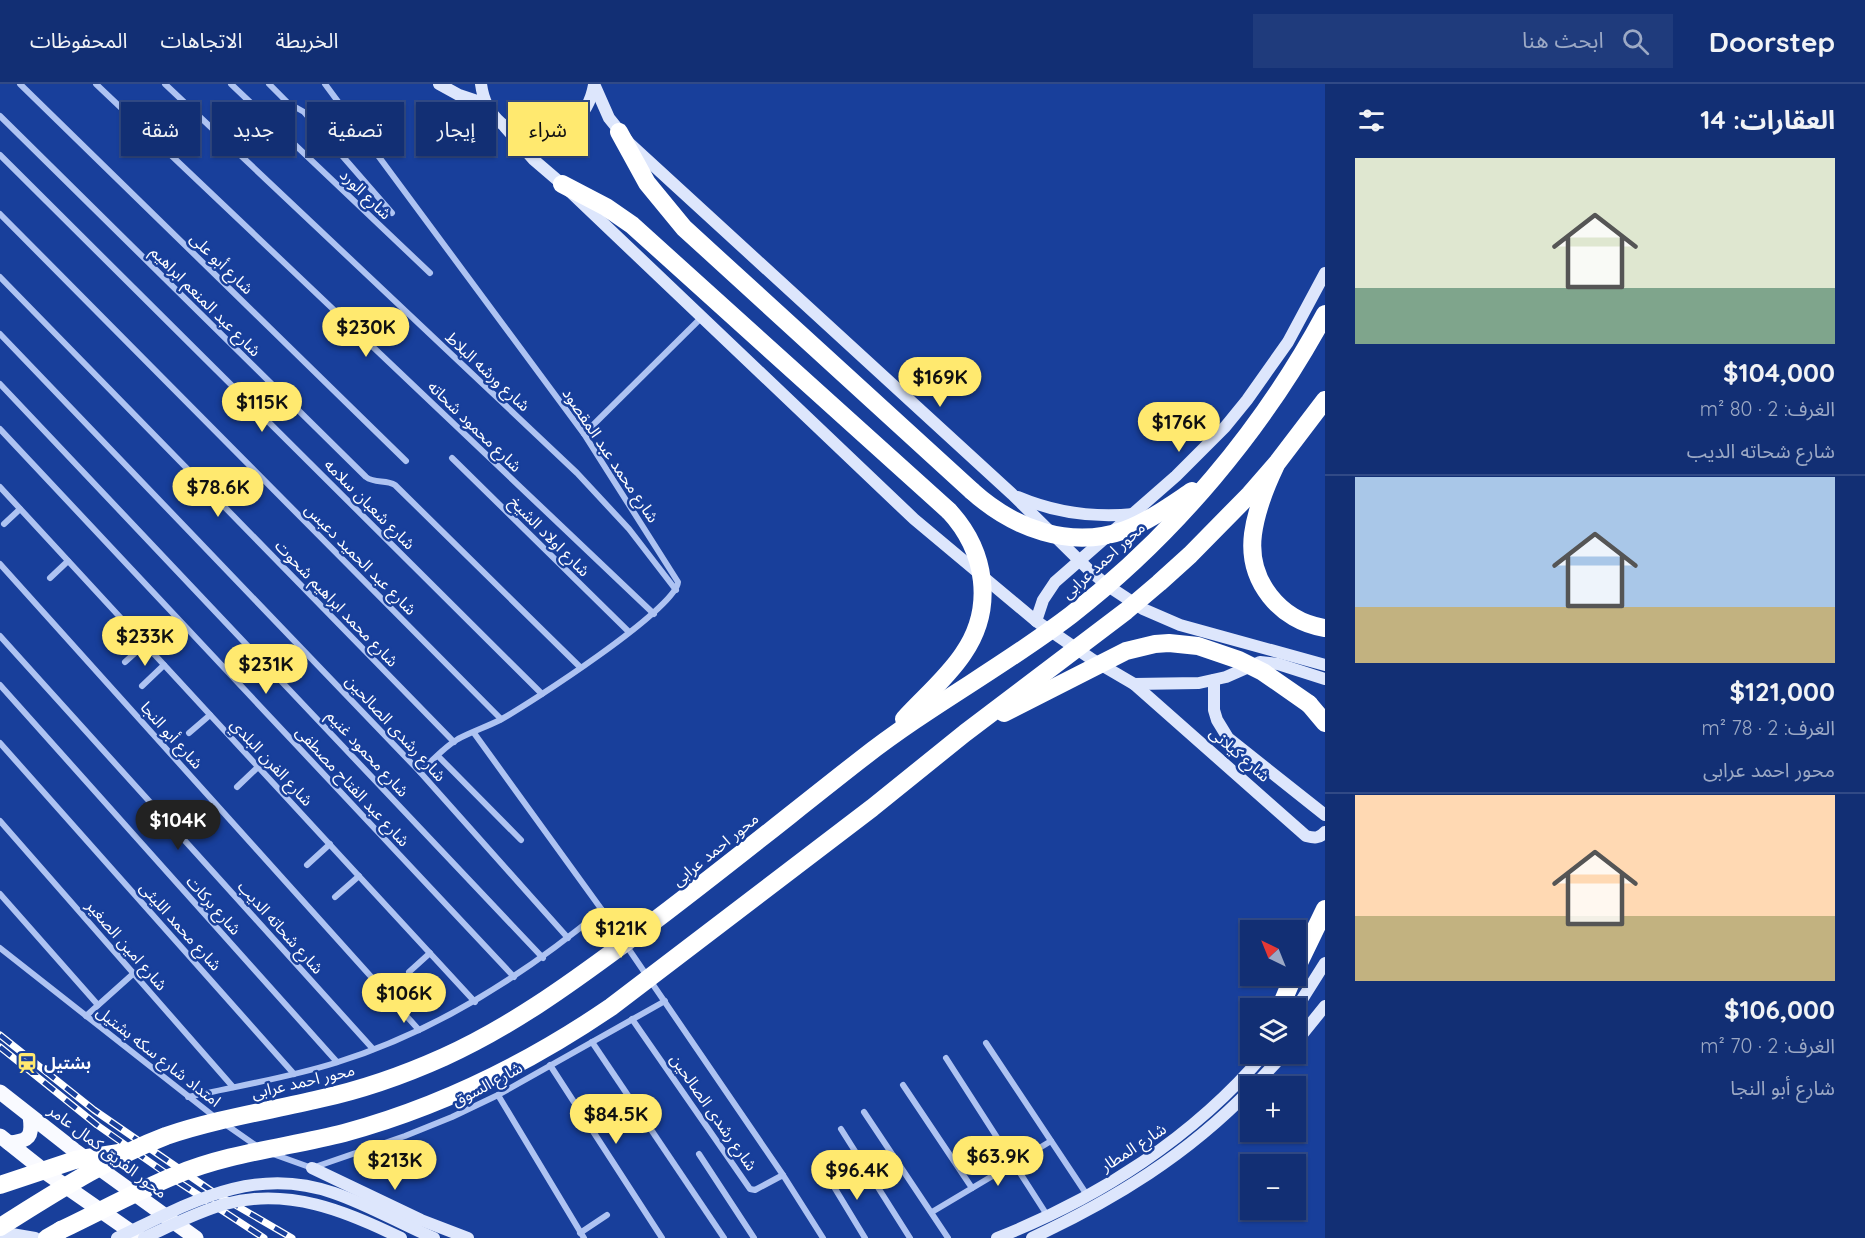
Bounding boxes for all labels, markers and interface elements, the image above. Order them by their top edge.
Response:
search box [1253,14,1673,68]
text: Doorstep [1709,24,1835,59]
icon: search [1619,25,1652,58]
text: ابحث هنا [1522,26,1604,54]
text: المحفوظات [30,27,127,53]
text: الاتجاهات [160,27,242,53]
text: الخريطة [275,27,338,53]
chip: شقة [121,102,200,156]
chip: جديد [212,102,295,156]
chip: تصفية [307,102,404,156]
chip: إيجار [416,102,496,156]
chip: شراء [508,102,588,156]
text: العقارات: 14 [1700,103,1835,136]
icon: filters [1355,104,1388,137]
street label: شارع الورد [334,165,396,226]
icon: home [1541,197,1649,305]
street label: شارع أبو على [184,228,258,300]
street label: شارع عبد المنعم ابراهيم [144,241,266,363]
pin: $230K [324,307,408,358]
text: $230K [336,314,396,339]
street label: شارع ورشه البلاط [439,327,534,417]
text: $104,000 [1723,356,1835,389]
pin: $169K [898,357,982,408]
text: $169K [912,364,968,389]
street label: شارع محمود شحاته [422,376,526,478]
pin: $115K [220,382,304,433]
street label: شارع محمد عبد المقصود [556,384,664,528]
text: $115K [236,389,288,414]
text: الغرف: 2 · 80 m² [1700,396,1835,421]
pin: $176K [1137,402,1221,453]
text: $176K [1152,409,1206,434]
text: شارع شحاته الديب [1687,438,1835,463]
street label: شارع شعبان سلامه [318,454,420,556]
pin: $78.6K [169,467,267,518]
text: $78.6K [186,474,250,499]
street label: شارع اولاد الشيخ [503,492,594,583]
street label: شارع عبد الحميد دعبس [299,499,421,621]
icon: home [1541,516,1649,624]
street label: محور احمد عرابى [1057,517,1149,603]
street label: شارع محمد ابراهيم شحوت [269,535,403,673]
pin: $233K [103,616,187,667]
text: $233K [116,623,174,648]
pin: $231K [224,644,308,695]
text: $231K [239,651,293,676]
street label: شارع رشدى الصالحين [339,671,450,787]
text: $121,000 [1729,675,1835,708]
street label: شارع أبو النجا [134,697,207,775]
street label: شارع محمود غنيم [320,705,413,803]
street label: شارع الفرن البلدي [224,714,318,812]
text: الغرف: 2 · 78 m² [1701,715,1835,740]
street label: شارع عبد الفتاح مصطفى [290,722,414,853]
street label: شارع كيلانى [1204,722,1274,788]
text: محور احمد عرابى [1703,757,1835,782]
pin: $104K [136,800,220,851]
text: $104K [150,807,206,832]
street label: محور احمد عرابى [668,808,762,890]
icon: home [1541,834,1649,942]
street label: شارع بركات [180,871,246,941]
street label: شارع شحاته الديب [232,876,328,980]
street label: شارع محمد الليثى [134,877,226,977]
street label: شارع امين الصغير [79,895,172,996]
pin: $121K [579,908,663,959]
text: $121K [595,915,647,940]
north arrow [1240,920,1306,986]
map controls [1240,920,1306,1220]
pin: $106K [362,973,446,1024]
text: $106K [376,980,432,1005]
text: $106,000 [1724,993,1835,1026]
button: layers [1240,998,1306,1064]
street label: امتداد شارع سكه بشتيل [91,1001,225,1113]
text: الغرف: 2 · 70 m² [1700,1033,1835,1058]
street label: شارع رشدى الصالحين [664,1050,762,1176]
station icon: بشتيل [15,1051,39,1075]
place label: بشتيل [44,1053,91,1073]
street label: شارع السوق [448,1057,527,1114]
street label: محور احمد عرابى [249,1059,357,1103]
text: شارع أبو النجا [1730,1075,1835,1100]
button: + [1240,1076,1306,1142]
pin: $84.5K [567,1094,665,1145]
street label: محور الفريق كمال عامر [43,1099,171,1203]
text: $84.5K [584,1101,648,1126]
street label: شارع المطار [1095,1118,1171,1179]
pin: $63.9K [949,1136,1047,1187]
pin: $213K [353,1140,437,1191]
text: $63.9K [966,1143,1030,1168]
text: $213K [368,1147,422,1172]
pin: $96.4K [808,1150,906,1201]
button: − [1240,1154,1306,1220]
text: $96.4K [825,1157,889,1182]

